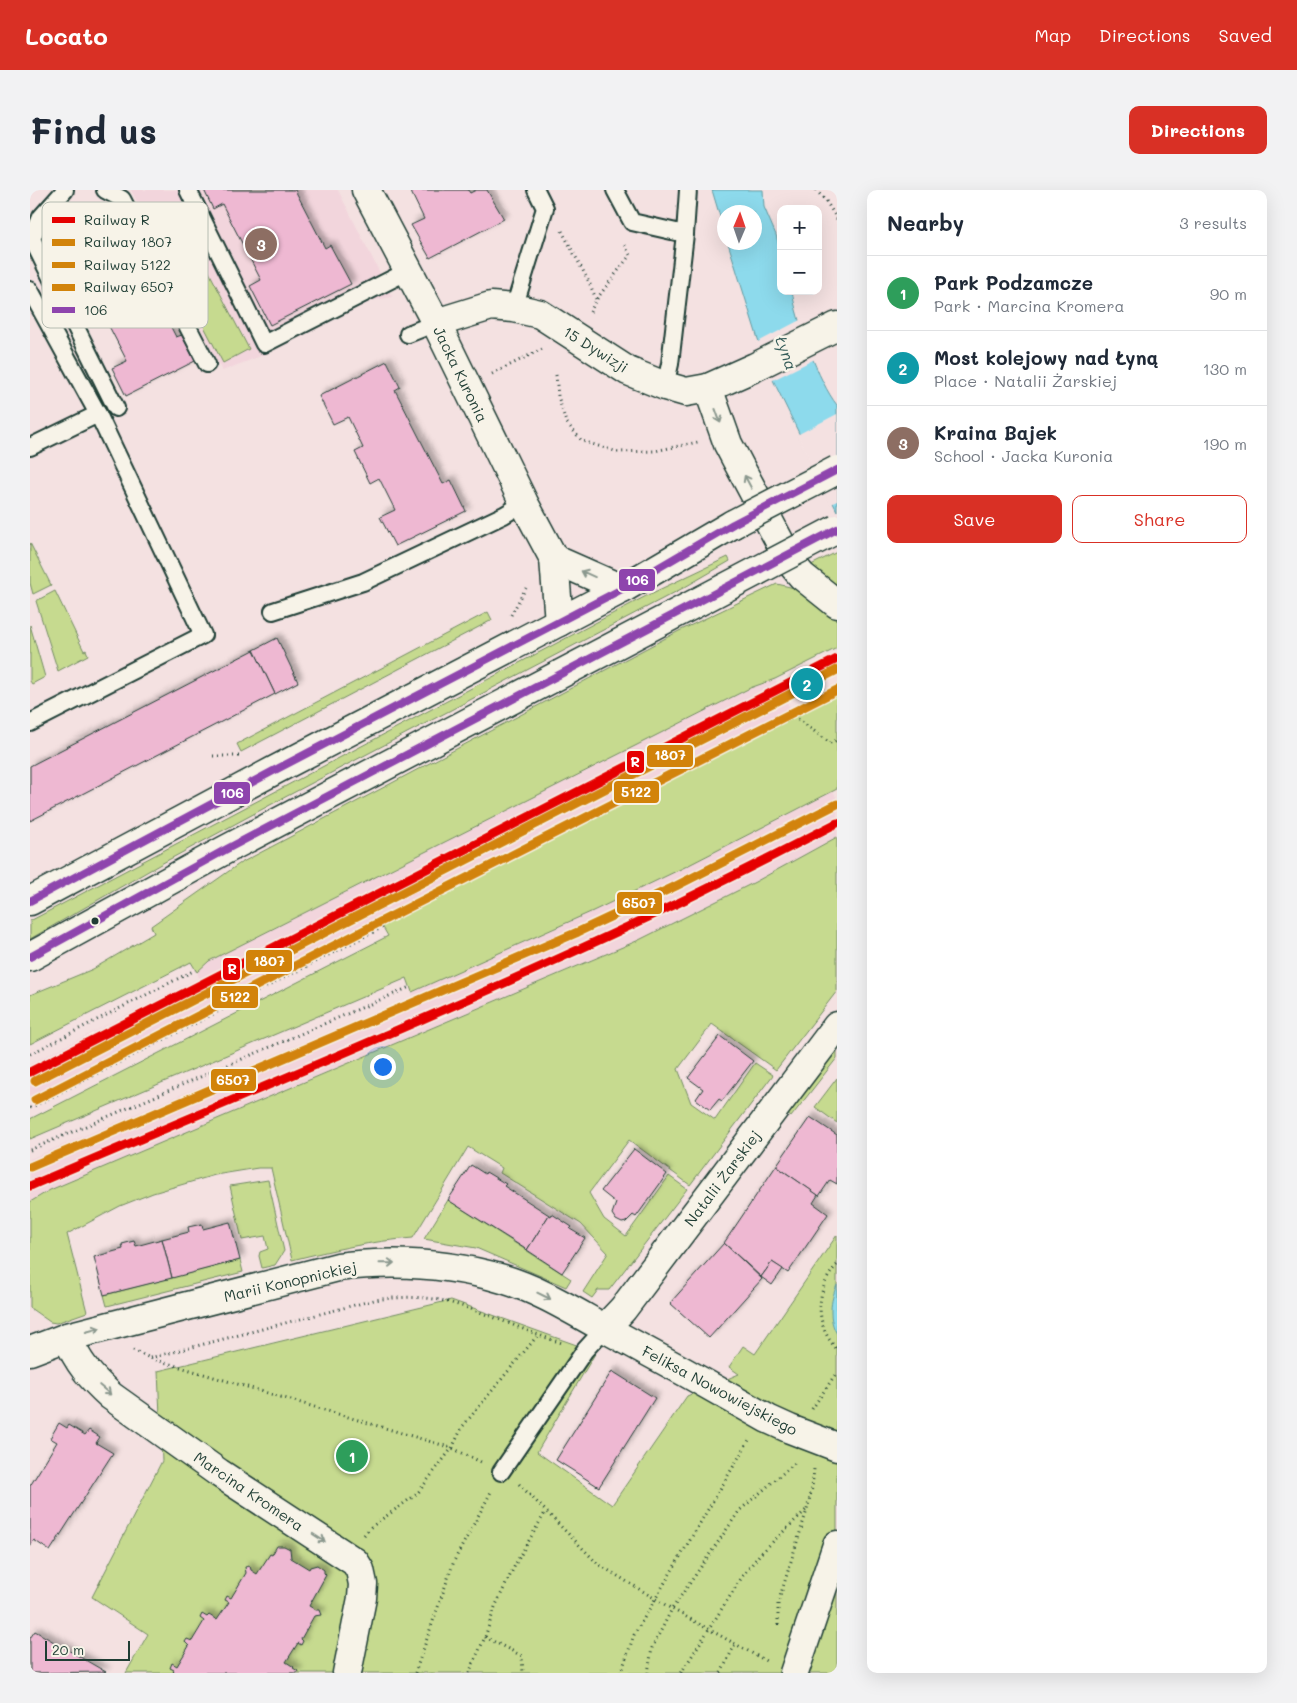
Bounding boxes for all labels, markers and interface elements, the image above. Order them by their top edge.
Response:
text: Locato [25,20,108,51]
text: Map [1034,23,1071,47]
text: Directions [1099,23,1191,47]
text: Saved [1219,23,1272,47]
button: Directions [1129,106,1267,154]
text: Find us [30,107,157,153]
legend [42,202,208,328]
north arrow [717,205,762,250]
map controls [777,205,822,295]
button: + [777,205,822,250]
text: Nearby [887,209,964,236]
text: Railway R [84,210,150,229]
text: 3 results [1179,212,1247,233]
pin: 3 [245,225,277,263]
text: Railway 1807 [84,232,172,251]
button: − [777,250,822,295]
text: Railway 5122 [84,255,171,274]
text: Park Podzamcze [934,270,1093,295]
text: Railway 6507 [84,277,174,296]
text: 1 [899,283,907,304]
text: 90 m [1210,283,1247,304]
text: Park · Marcina Kromera [934,295,1124,316]
text: 106 [84,300,107,319]
street label: 15 Dywizji [560,321,632,377]
street label: Jacka Kuronia [429,323,493,425]
water label: Łyna [771,333,803,373]
text: Most kolejowy nad Łyną [934,345,1158,370]
text: 2 [899,358,907,379]
text: 130 m [1203,358,1247,379]
text: Place · Natalii Żarskiej [934,370,1117,391]
one-way arrow [714,408,723,423]
text: Kraina Bajek [934,420,1057,445]
text: 3 [898,433,908,454]
text: 190 m [1203,433,1247,454]
text: School · Jacka Kuronia [934,445,1113,466]
one-way arrow [743,475,752,490]
button: Save [887,495,1062,543]
button: Share [1072,495,1247,543]
one-way arrow [581,568,596,578]
line badge: 106 [618,568,656,592]
text: 106 [625,570,649,589]
pin: 2 [791,665,823,703]
line badge: 1807 [646,744,694,768]
text: 1807 [654,745,686,764]
line badge: R [626,750,645,774]
text: R [630,752,640,771]
line badge: 5122 [613,780,660,804]
line badge: 106 [213,781,251,805]
text: 5122 [621,782,651,801]
text: 106 [220,783,244,802]
line badge: 6507 [616,891,663,915]
text: 6507 [622,893,656,912]
unlabelled marker [90,916,100,926]
line badge: 1807 [245,949,293,973]
text: 1807 [253,951,285,970]
line badge: R [222,957,241,981]
text: R [227,959,237,978]
line badge: 5122 [211,985,259,1009]
text: 5122 [220,987,250,1006]
your location [370,1054,396,1080]
line badge: 6507 [210,1068,257,1092]
text: 6507 [216,1070,250,1089]
street label: Natalii Żarskiej [679,1126,765,1230]
street label: Marii Konopnickiej [222,1256,358,1306]
one-way arrow [379,1258,395,1267]
one-way arrow [537,1291,552,1301]
one-way arrow [84,1325,100,1335]
street label: Feliksa Nowowiejskiego [639,1341,801,1440]
one-way arrow [98,1385,111,1396]
pin: 1 [336,1437,368,1475]
street label: Marcina Kromera [190,1447,308,1535]
one-way arrow [311,1533,325,1543]
scale bar [45,1638,130,1661]
text: 20 m [52,1640,84,1659]

